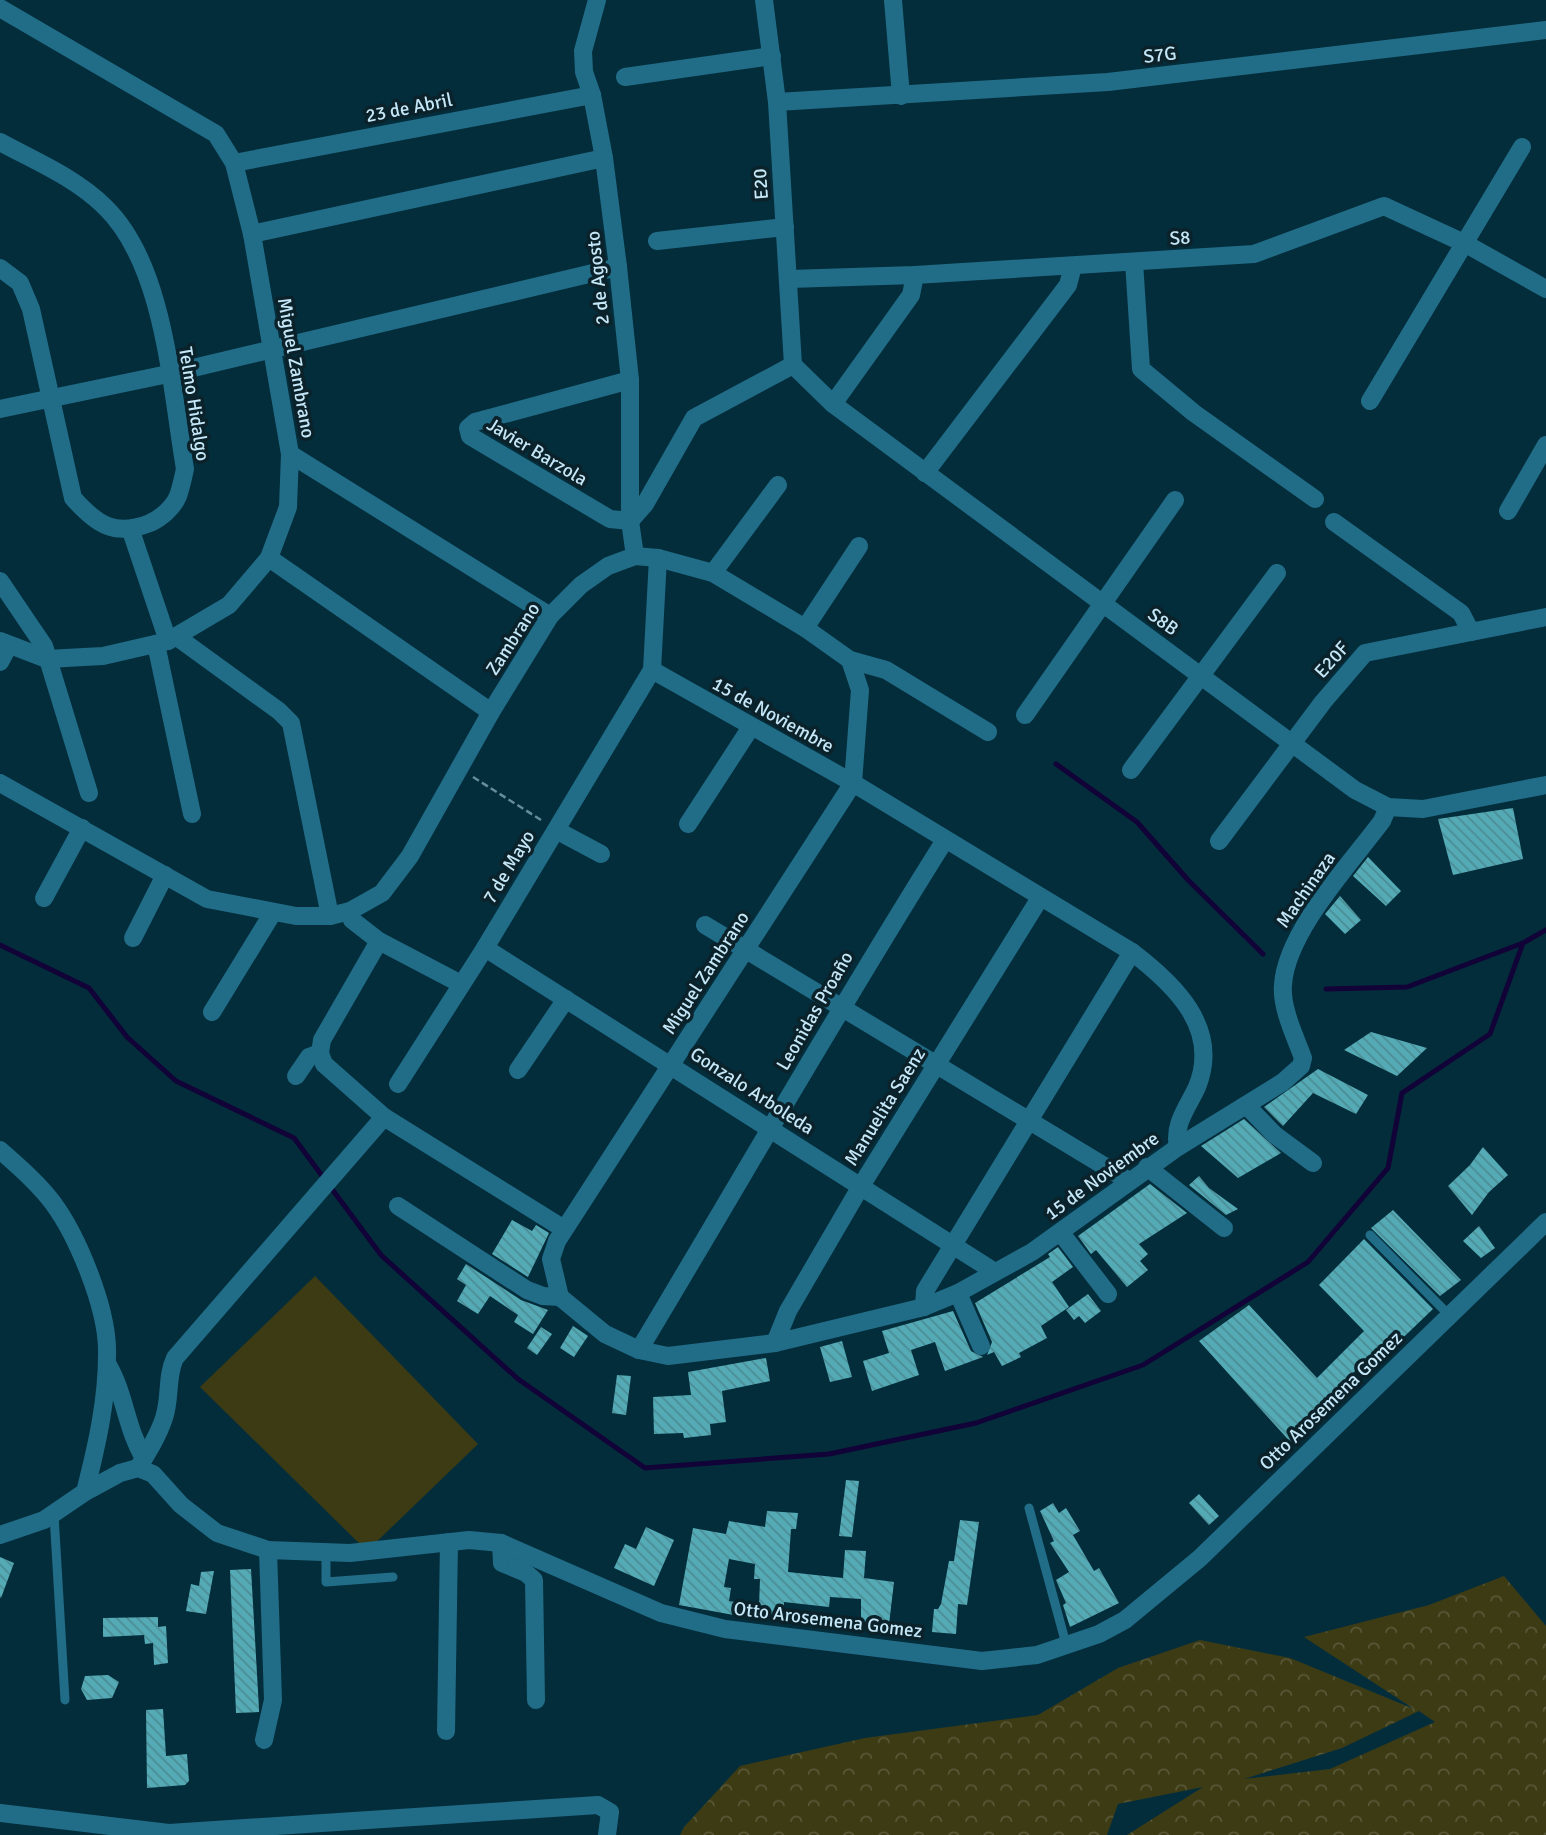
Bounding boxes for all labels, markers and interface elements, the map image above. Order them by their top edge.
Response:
street label: S7G [1142,41,1178,69]
street label: 23 de Abril [363,88,455,128]
street label: E20 [748,168,774,200]
street label: S8 [1169,225,1191,251]
street label: 2 de Agosto [581,230,615,326]
street label: Miguel Zambrano [272,296,320,440]
street label: Telmo Hidalgo [173,345,215,463]
street label: Javier Barzola [482,413,592,491]
street label: Zambrano [481,598,545,680]
street label: S8B [1143,603,1183,641]
street label: E20F [1309,637,1355,683]
street label: 15 de Noviembre [708,672,838,758]
street label: 7 de Mayo [478,826,540,908]
street label: Machinaza [1271,847,1341,933]
street label: Miguel Zambrano [657,907,755,1039]
street label: Leonidas Proaño [771,947,859,1075]
street label: Gonzalo Arboleda [685,1042,819,1140]
street label: Manuelita Saenz [839,1044,931,1170]
street label: 15 de Noviembre [1040,1126,1164,1226]
street label: Otto Arosemena Gomez [1254,1326,1408,1476]
street label: Otto Arosemena Gomez [732,1597,924,1643]

